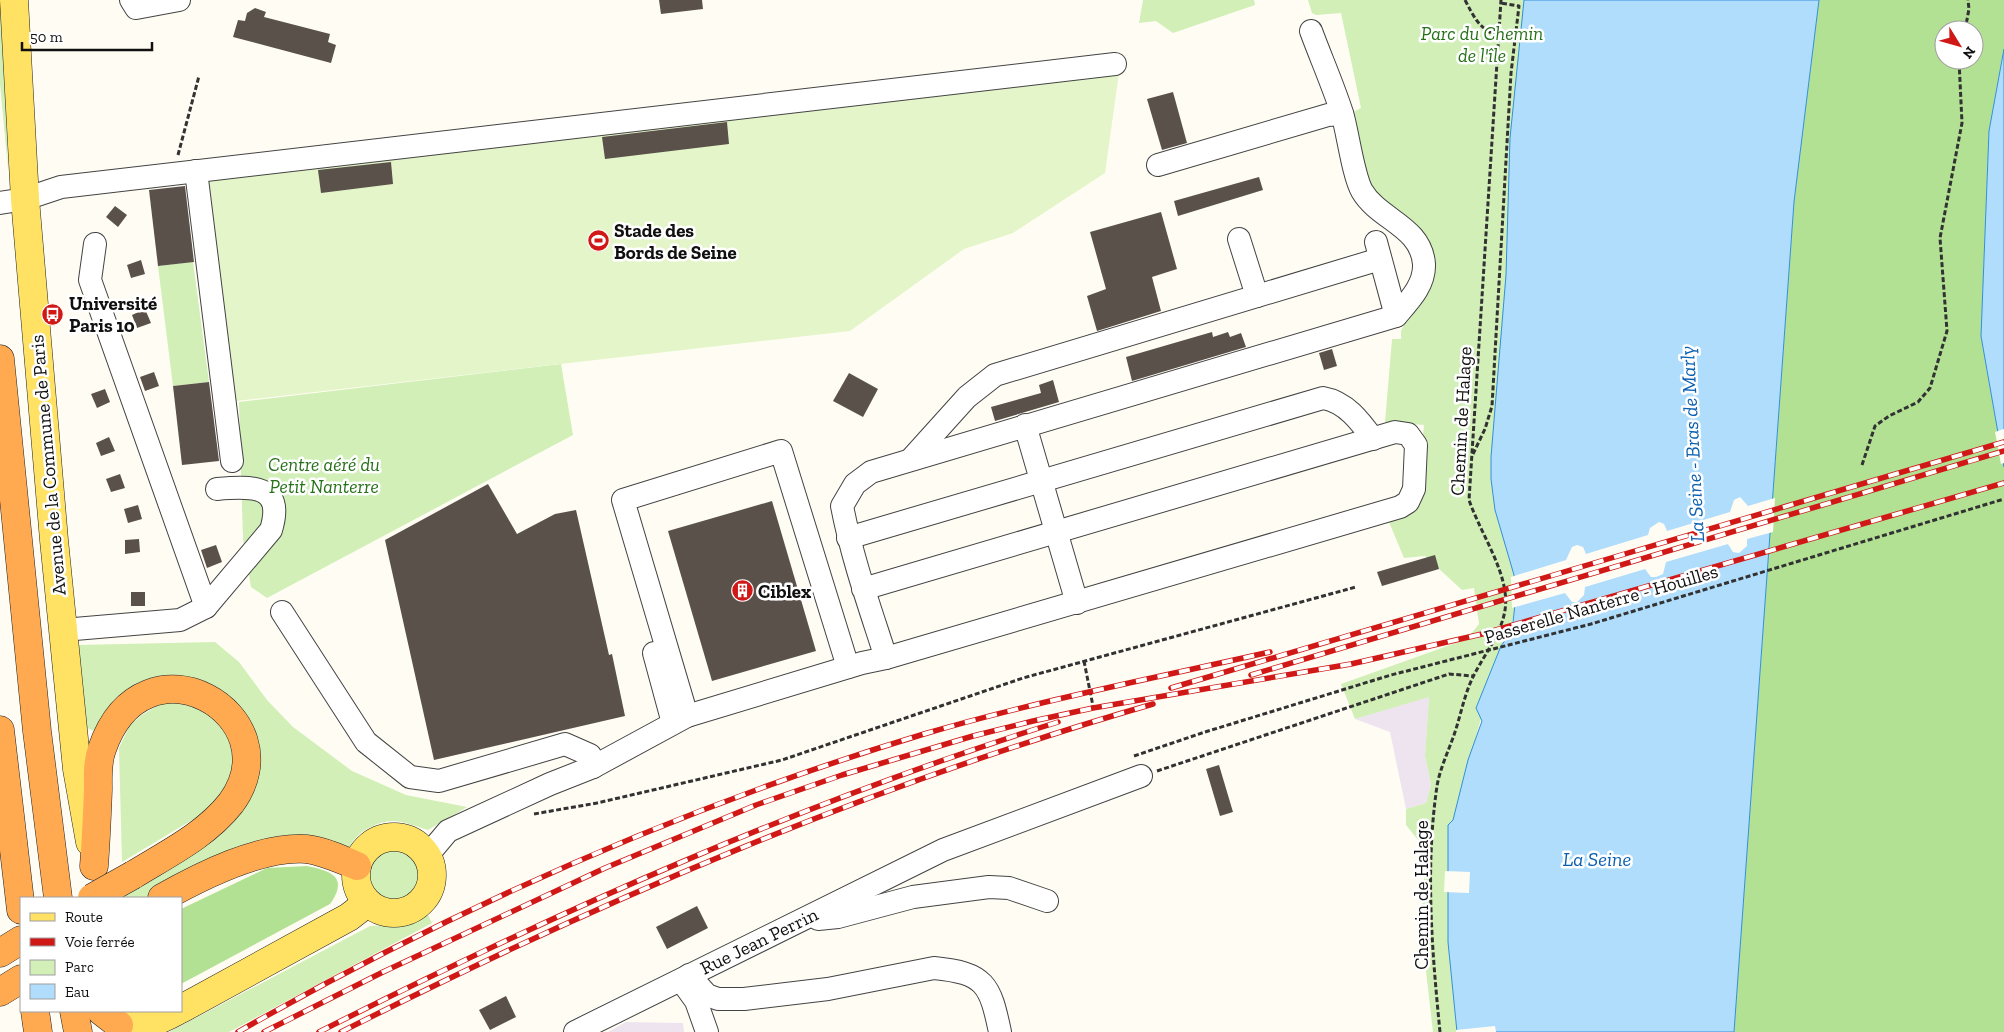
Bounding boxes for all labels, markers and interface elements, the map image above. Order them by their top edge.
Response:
scale bar [22,20,152,52]
north arrow [1934,20,1984,70]
park label: Parc du Chemin de l'île [1421,22,1543,67]
text: 50 m [30,28,63,46]
text: N [1959,43,1979,62]
place label: Stade des Bords de Seine [614,219,737,264]
sports icon: Stade des Bords de Seine [586,229,610,253]
place label: Université Paris 10 [69,292,157,337]
bus stop icon: Université Paris 10 [41,302,65,326]
street label: Avenue de la Commune de Paris [25,334,71,596]
water label: La Seine - Bras de Marly [1675,345,1709,543]
street label: Chemin de Halage [1446,346,1476,496]
park label: Centre aéré du Petit Nanterre [268,453,380,498]
street label: Passerelle Nanterre - Houilles [1481,560,1721,648]
building icon: Ciblex [730,579,754,603]
place label: Ciblex [758,580,811,603]
street label: Chemin de Halage [1410,820,1433,970]
water label: La Seine [1563,847,1631,871]
legend [20,897,182,1012]
street label: Rue Jean Perrin [696,902,822,979]
text: Route [65,908,103,926]
text: Voie ferrée [64,933,135,951]
text: Parc [65,958,94,976]
text: Eau [65,983,90,1001]

